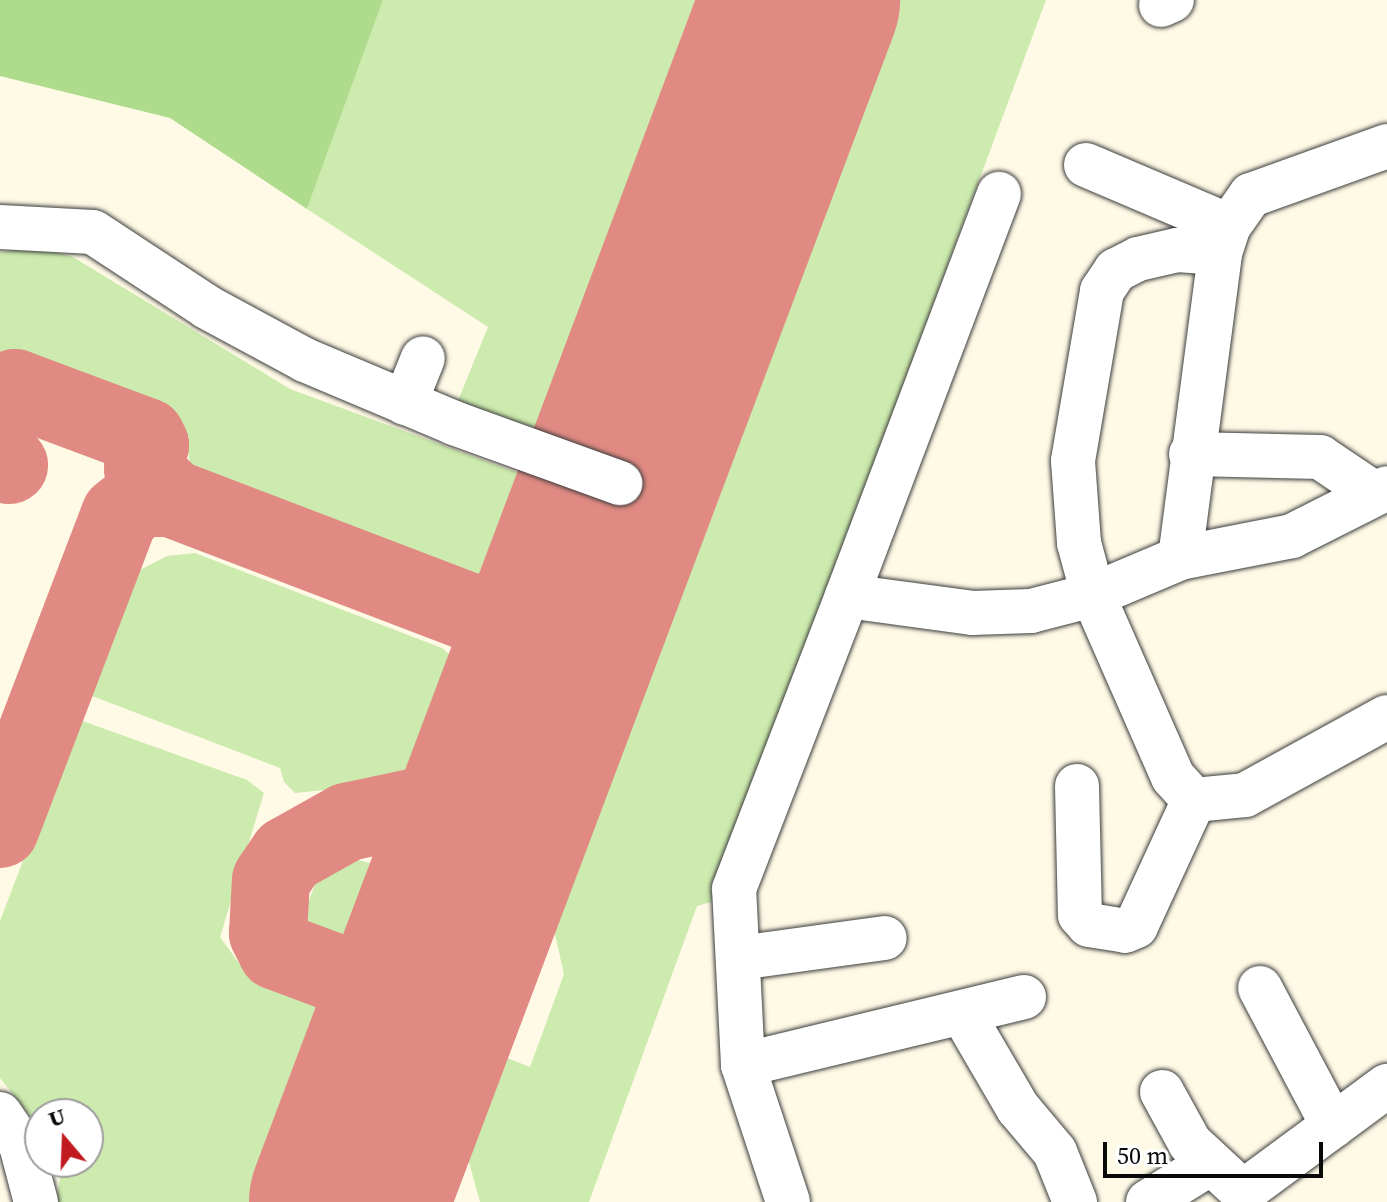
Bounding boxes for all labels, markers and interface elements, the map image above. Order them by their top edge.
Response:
north arrow [24,1098,104,1178]
text: U [44,1100,69,1134]
scale bar [1107,1126,1327,1176]
text: 50 m [1117,1139,1168,1172]

